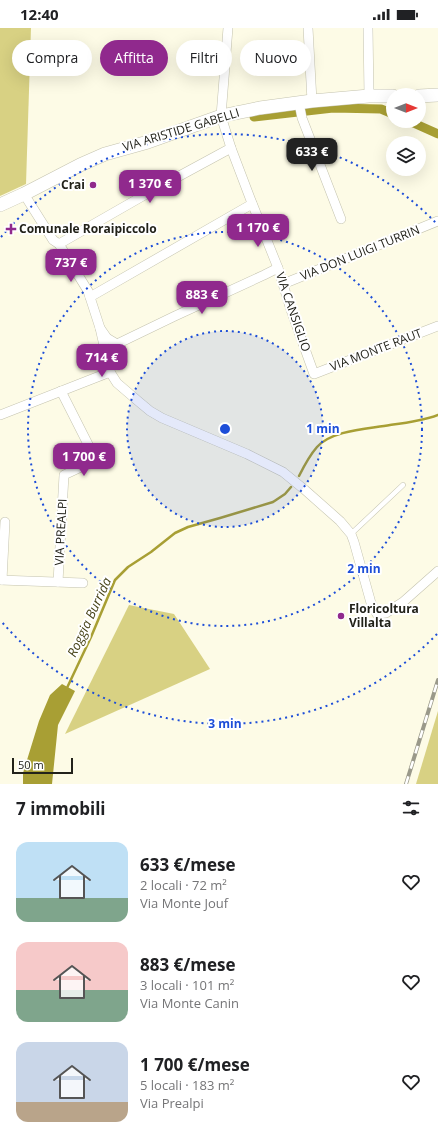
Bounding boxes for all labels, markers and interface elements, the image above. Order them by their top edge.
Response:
text: 12:40 [20,4,59,24]
chip: Compra [12,40,92,76]
chip: Affitta [100,40,168,76]
chip: Filtri [176,40,232,76]
chip: Nuovo [240,40,311,76]
north arrow [386,88,426,128]
map controls [386,88,426,176]
street label: VIA ARISTIDE GABELLI [120,104,241,155]
button: layers [386,136,426,176]
pin: 633 € [284,138,340,172]
text: 633 € [295,142,329,160]
pin: 1 370 € [113,170,187,204]
text: 1 370 € [128,174,172,192]
place label: Crai [61,176,85,193]
marker: Crai [88,180,98,190]
pin: 1 170 € [221,214,295,248]
text: 1 170 € [236,218,280,236]
place label: Comunale Roraipiccolo [19,220,157,237]
street label: VIA DON LUIGI TURRIN [298,221,422,284]
marker: Comunale Roraipiccolo [6,224,16,234]
pin: 737 € [43,249,99,283]
text: 737 € [54,253,88,271]
street label: VIA CANSIGLIO [272,270,315,354]
pin: 883 € [174,281,230,315]
text: 883 € [185,285,219,303]
street label: VIA MONTE RAUT [327,324,425,375]
pin: 714 € [74,344,130,378]
text: 714 € [85,348,119,366]
text: 1 min [306,420,340,437]
centre of rings [218,422,232,436]
pin: 1 700 € [47,443,121,477]
text: 1 700 € [62,447,106,465]
street label: VIA PREALPI [50,498,71,566]
text: 2 min [347,560,381,577]
water label: Roggia Burrida [63,574,116,660]
place label: Floricoltura Villalta [349,600,419,631]
marker: Floricoltura Villalta [336,611,346,621]
text: 3 min [208,715,242,732]
scale bar [12,756,73,775]
text: 50 m [18,757,44,772]
text: 7 immobili [16,797,106,820]
icon: filters [400,797,422,819]
text: 633 €/mese [140,853,236,876]
icon: home [48,858,96,906]
icon: heart [400,871,422,893]
text: 2 locali · 72 m² [140,876,227,894]
text: Via Monte Jouf [140,894,228,912]
text: 883 €/mese [140,953,236,976]
icon: home [48,958,96,1006]
icon: heart [400,971,422,993]
text: 3 locali · 101 m² [140,976,234,994]
text: Via Monte Canin [140,994,239,1012]
text: 1 700 €/mese [140,1053,250,1076]
icon: home [48,1058,96,1106]
icon: heart [400,1071,422,1093]
text: 5 locali · 183 m² [140,1076,234,1094]
text: Via Prealpi [140,1094,204,1112]

